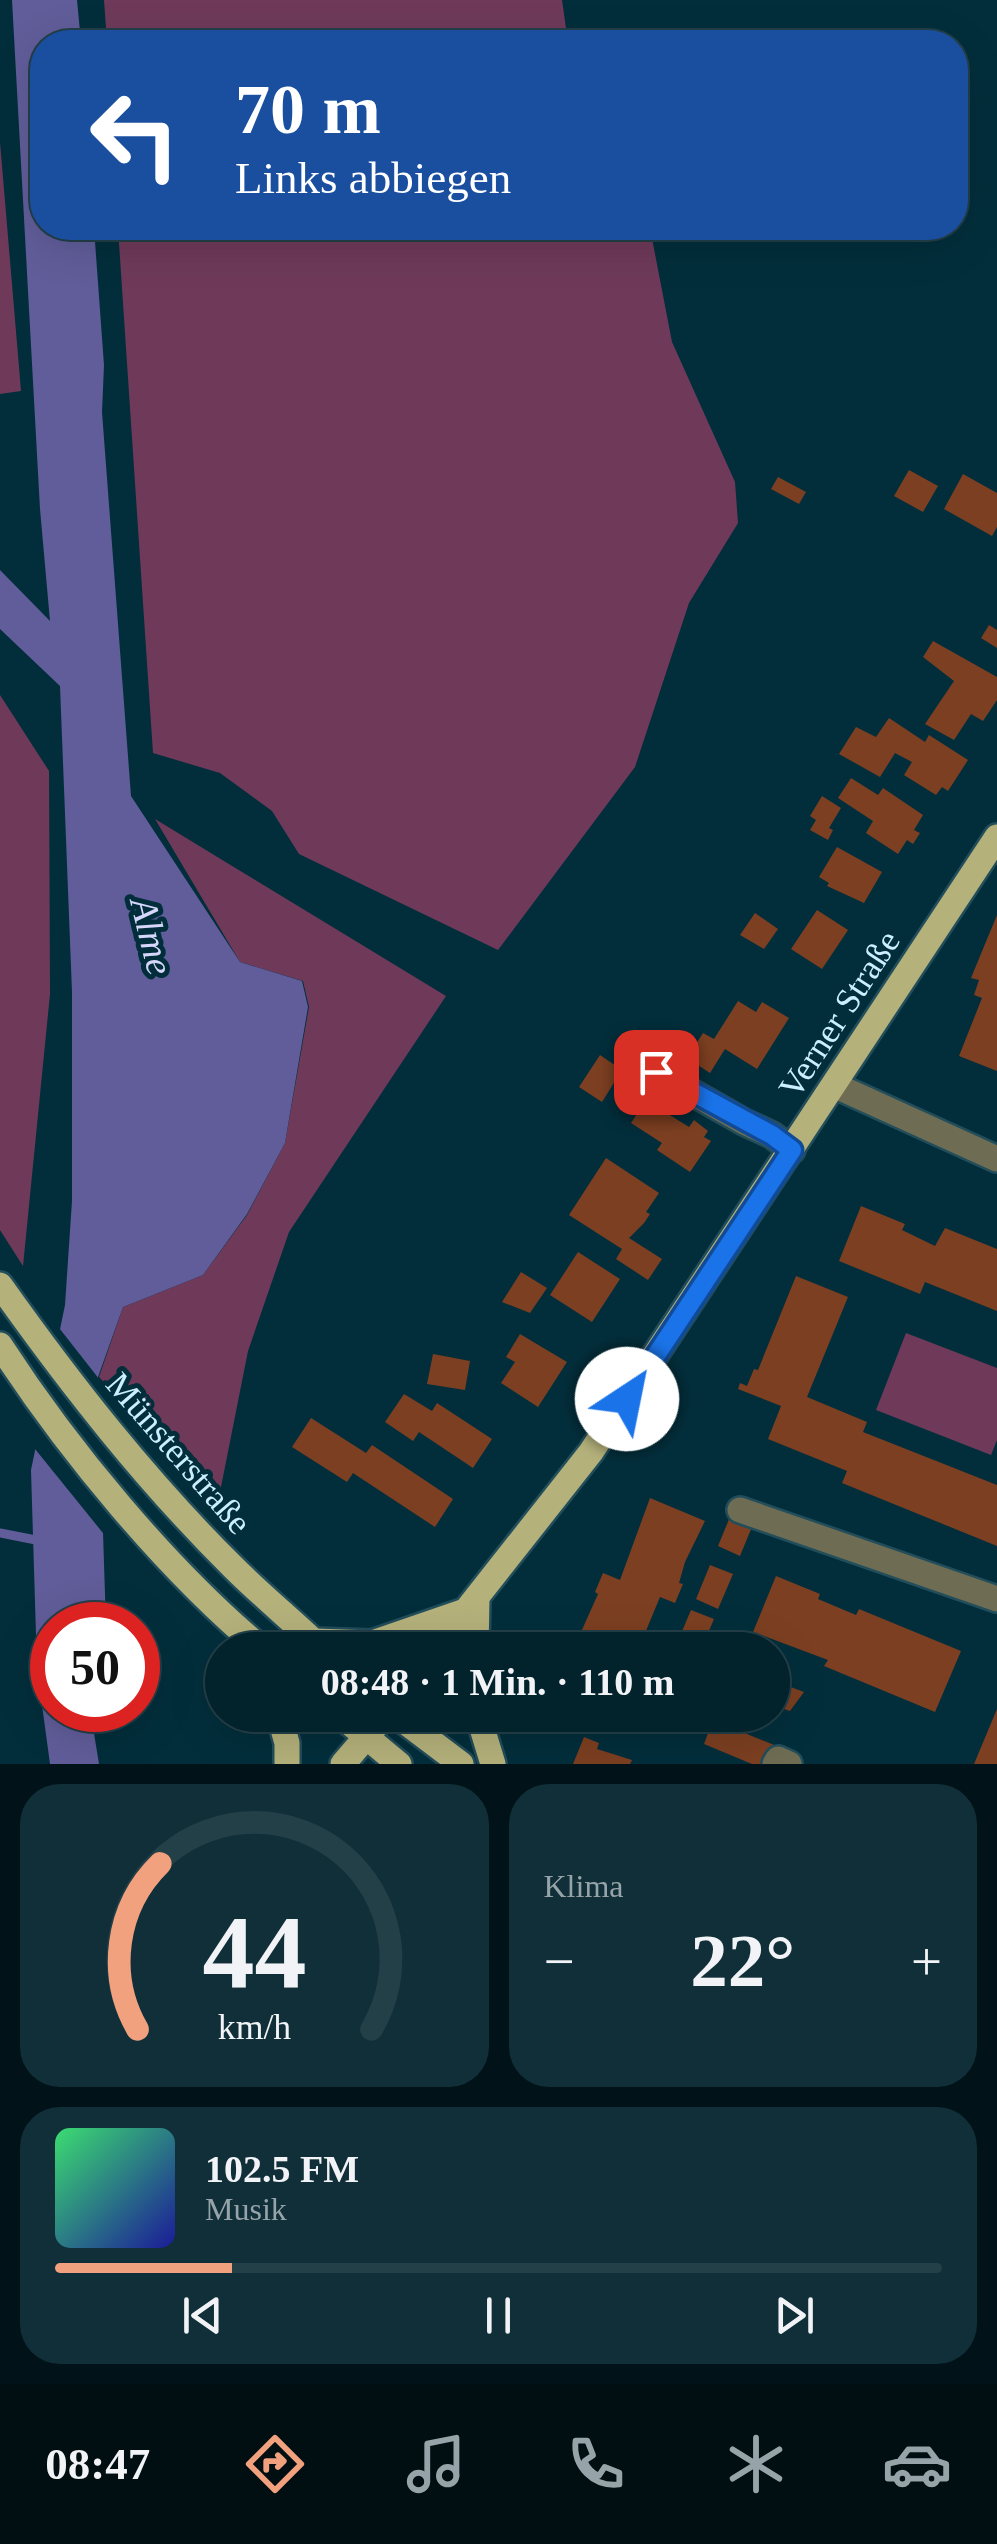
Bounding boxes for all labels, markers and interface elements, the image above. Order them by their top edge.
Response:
icon: left [70,70,200,200]
text: 70 m [235,71,381,148]
text: Links abbiegen [235,153,511,203]
water label: Alme [121,890,182,979]
street label: Verner Straße [771,923,908,1105]
pin [614,1030,699,1115]
icon: arrive [629,1045,684,1100]
position arrow [575,1347,679,1451]
street label: Münsterstraße [98,1365,259,1542]
speed limit sign: 50 [30,1602,160,1732]
text: 08:48 · 1 Min. · 110 m [321,1661,674,1703]
text: Klima [544,1868,623,1904]
text: 44 [202,1894,306,2009]
text: 22° [690,1919,795,2002]
text: − [544,1931,575,1992]
text: + [911,1931,942,1992]
text: km/h [218,2007,291,2047]
text: 102.5 FM [205,2148,359,2190]
text: Musik [205,2191,287,2227]
icon: previous [175,2288,230,2343]
icon: pause [471,2288,526,2343]
icon: next [767,2288,822,2343]
icon: directions [240,2429,310,2499]
icon: music [401,2429,471,2499]
icon: phone [561,2429,631,2499]
icon: climate [721,2429,791,2499]
icon: car [882,2429,952,2499]
text: 08:47 [45,2439,150,2489]

